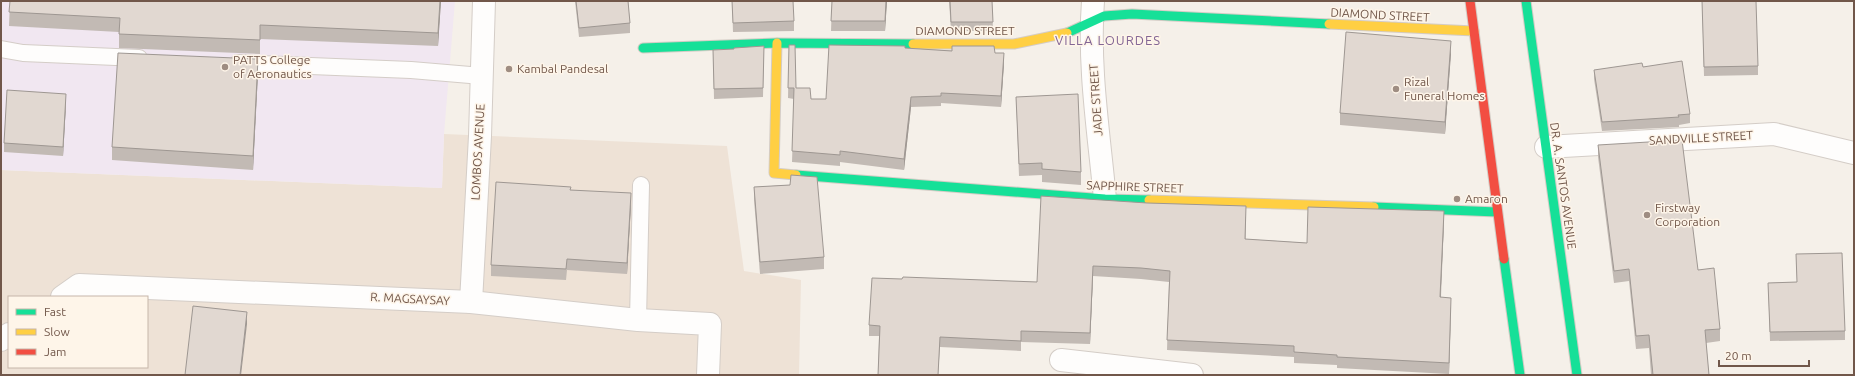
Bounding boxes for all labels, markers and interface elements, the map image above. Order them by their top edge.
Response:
street label: DIAMOND STREET [1330,5,1430,24]
street label: DIAMOND STREET [915,24,1015,37]
district label: VILLA LOURDES [1055,33,1161,47]
place label: PATTS College of Aeronautics [233,53,312,80]
marker: PATTS College of Aeronautics [220,62,230,72]
place label: Kambal Pandesal [517,62,608,75]
street label: JADE STREET [1086,63,1105,137]
marker: Kambal Pandesal [504,64,514,74]
place label: Rizal Funeral Homes [1404,75,1485,102]
marker: Rizal Funeral Homes [1391,84,1401,94]
street label: LOMBOS AVENUE [468,103,487,200]
street label: DR. A. SANTOS AVENUE [1548,122,1579,251]
street label: SANDVILLE STREET [1649,128,1754,147]
street label: SAPPHIRE STREET [1086,178,1184,195]
place label: Amaron [1465,192,1508,205]
marker: Amaron [1452,194,1462,204]
place label: Firstway Corporation [1655,201,1720,228]
marker: Firstway Corporation [1642,210,1652,220]
street label: R. MAGSAYSAY [370,290,450,307]
legend [8,296,148,368]
text: Fast [44,305,66,318]
text: Slow [44,325,70,338]
scale bar [1719,342,1809,368]
text: Jam [44,345,66,358]
text: 20 m [1725,349,1752,362]

